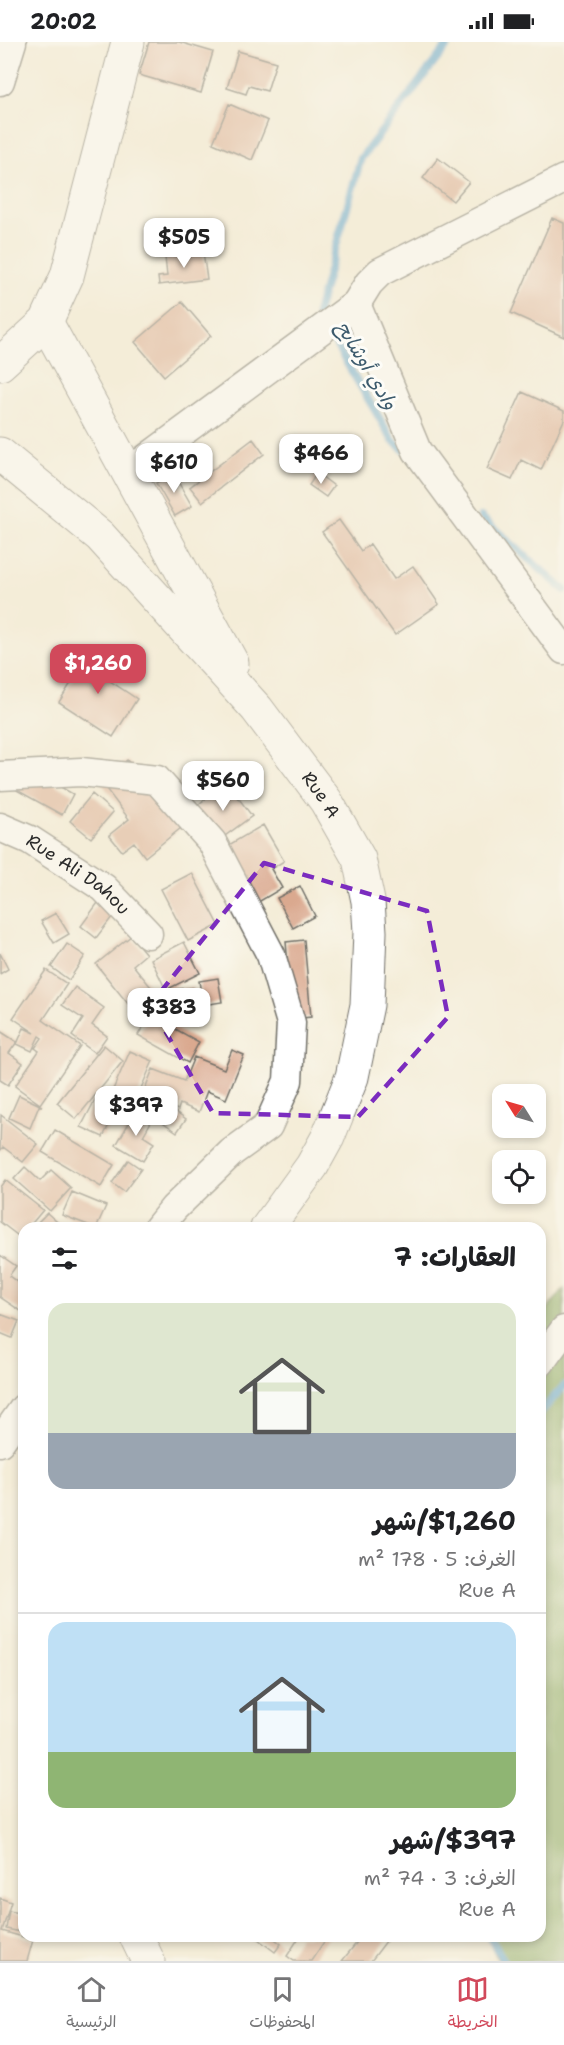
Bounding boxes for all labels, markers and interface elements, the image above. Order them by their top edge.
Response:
text: 20:02 [30,7,97,36]
pin: $505 [148,218,220,269]
text: $505 [158,224,210,250]
water label: وادي أوشايح [329,316,404,416]
pin: $466 [285,434,357,485]
text: $466 [293,440,349,466]
pin: $610 [138,443,210,494]
text: $610 [150,449,198,475]
pin: $1,260 [49,644,147,695]
text: $1,260 [64,650,132,676]
pin: $560 [187,761,259,812]
text: $560 [196,767,250,793]
street label: Rue A [296,767,345,823]
street label: Rue Ali Dahou [22,829,135,920]
pin: $383 [133,988,205,1039]
text: $383 [141,994,197,1020]
north arrow [492,1084,546,1138]
map controls [492,1084,546,1204]
pin: $397 [100,1086,172,1137]
text: $397 [109,1092,163,1118]
button: locate [492,1150,546,1204]
text: العقارات: 7 [394,1239,516,1274]
icon: filters [48,1242,81,1275]
icon: home [228,1342,336,1450]
text: $1,260/شهر [373,1503,516,1538]
text: الغرف: 5 · 178 m² [358,1546,516,1572]
text: Rue A [459,1577,516,1603]
icon: home [228,1661,336,1769]
text: $397/شهر [391,1822,516,1857]
text: الغرف: 3 · 74 m² [364,1865,516,1891]
text: Rue A [459,1896,516,1922]
tab: الرئيسية [66,1973,117,2036]
tab: المحفوظات [249,1973,315,2036]
tab: الخريطة [448,1973,498,2036]

